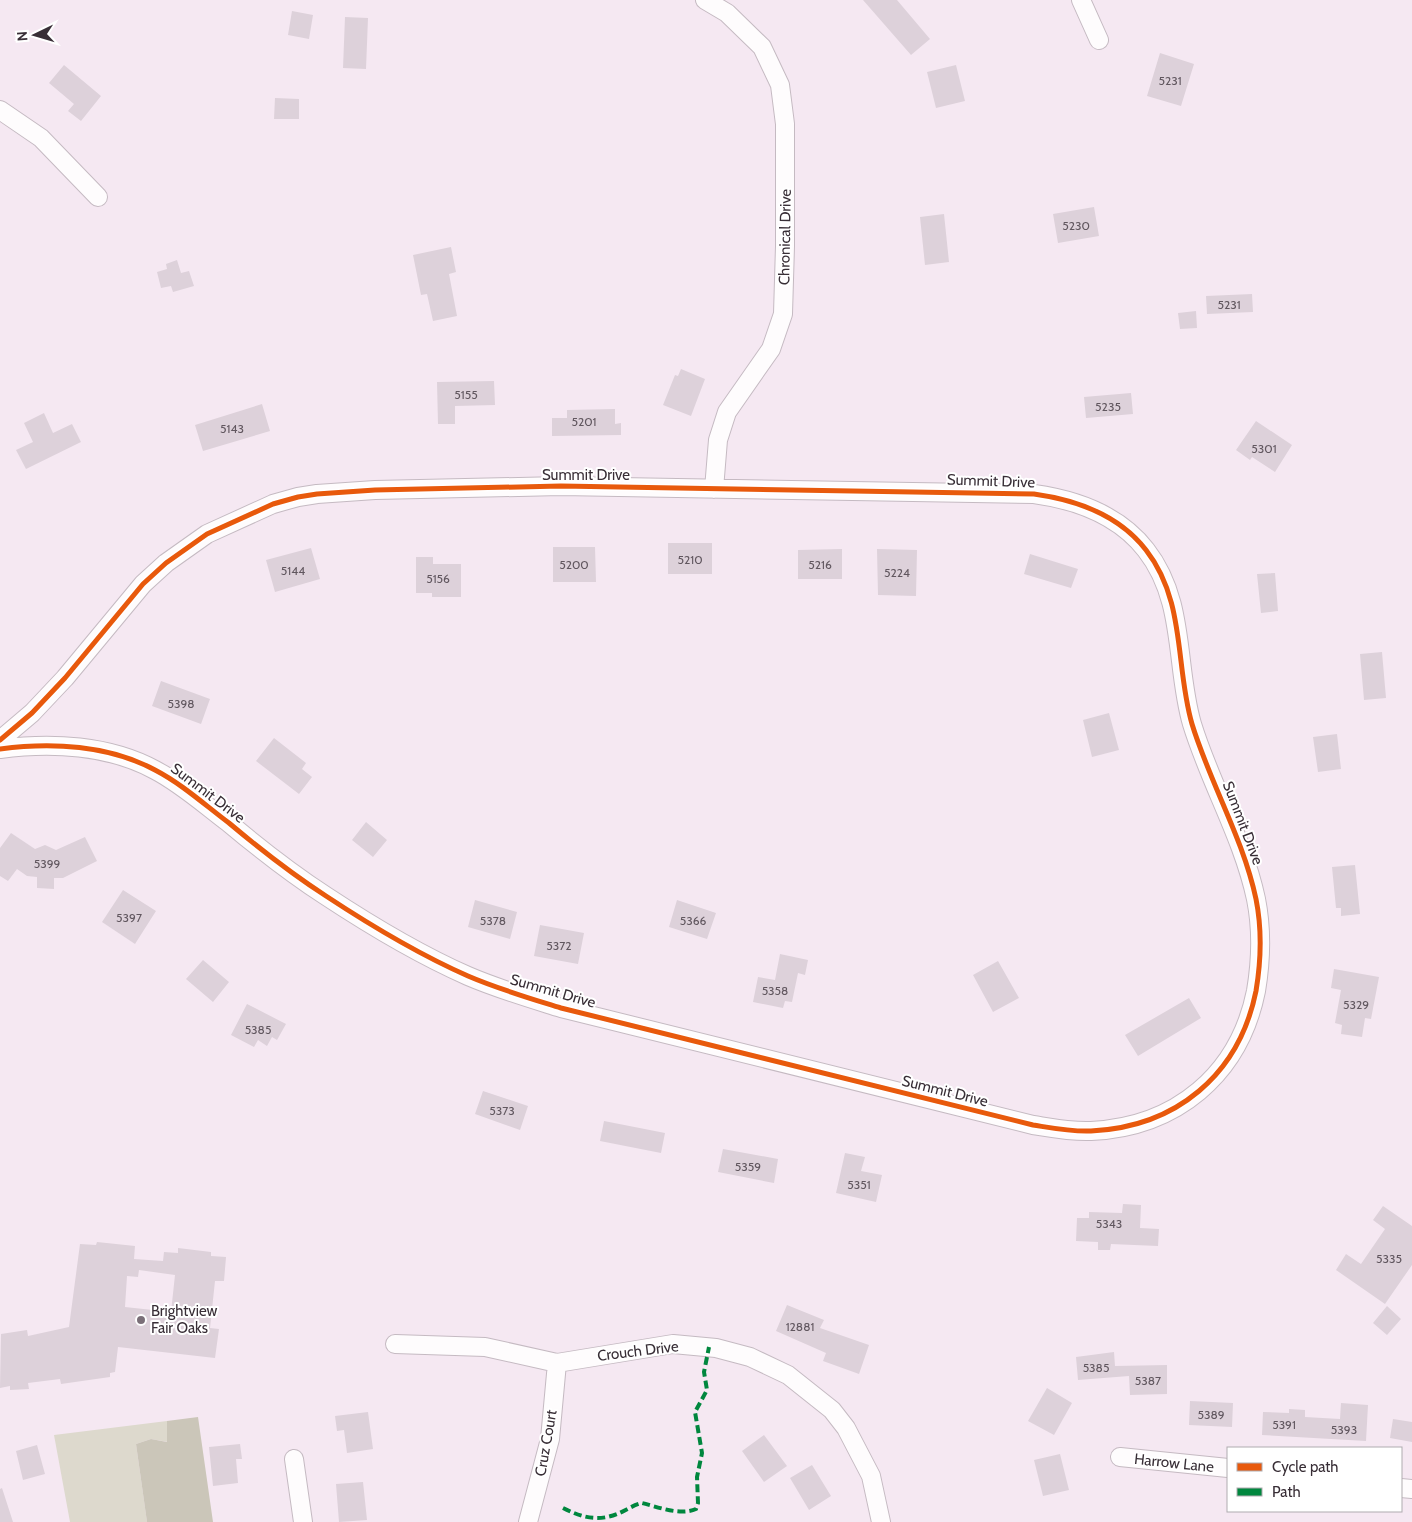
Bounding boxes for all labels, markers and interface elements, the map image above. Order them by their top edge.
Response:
north arrow [10,10,60,60]
text: N [13,30,31,42]
house number: 5231 [1158,73,1182,88]
street label: Chronical Drive [775,188,795,285]
house number: 5230 [1062,218,1090,233]
house number: 5231 [1217,297,1241,312]
house number: 5155 [454,387,478,402]
house number: 5235 [1095,399,1121,414]
house number: 5201 [571,414,597,429]
house number: 5143 [220,421,244,436]
house number: 5301 [1251,441,1277,456]
street label: Summit Drive [542,466,630,484]
street label: Summit Drive [947,470,1036,492]
house number: 5210 [677,552,703,567]
house number: 5200 [559,557,589,572]
house number: 5216 [808,557,832,572]
house number: 5144 [281,563,305,578]
house number: 5224 [884,565,910,580]
house number: 5156 [426,571,450,586]
house number: 5398 [167,696,195,711]
street label: Summit Drive [167,759,249,827]
street label: Summit Drive [1219,779,1267,868]
house number: 5399 [34,856,60,871]
house number: 5397 [116,910,142,925]
house number: 5378 [480,913,506,928]
house number: 5366 [680,913,706,928]
house number: 5372 [546,938,572,953]
street label: Summit Drive [508,970,598,1012]
house number: 5358 [762,983,788,998]
house number: 5329 [1343,997,1369,1012]
house number: 5385 [245,1022,271,1037]
street label: Summit Drive [900,1072,990,1110]
house number: 5373 [489,1103,515,1118]
house number: 5359 [735,1159,761,1174]
house number: 5351 [847,1177,871,1192]
house number: 5343 [1096,1216,1122,1231]
house number: 5335 [1376,1251,1402,1266]
place label: Brightview Fair Oaks [151,1302,218,1337]
marker: Brightview Fair Oaks [135,1314,147,1326]
house number: 12881 [786,1319,814,1334]
street label: Crouch Drive [596,1337,680,1365]
house number: 5385 [1083,1360,1109,1375]
house number: 5387 [1135,1373,1161,1388]
house number: 5389 [1197,1407,1225,1422]
street label: Cruz Court [531,1408,561,1478]
house number: 5391 [1272,1417,1296,1432]
house number: 5393 [1331,1422,1357,1437]
legend [1227,1447,1402,1512]
street label: Harrow Lane [1133,1450,1215,1476]
text: Cycle path [1272,1458,1338,1476]
text: Path [1272,1483,1301,1501]

